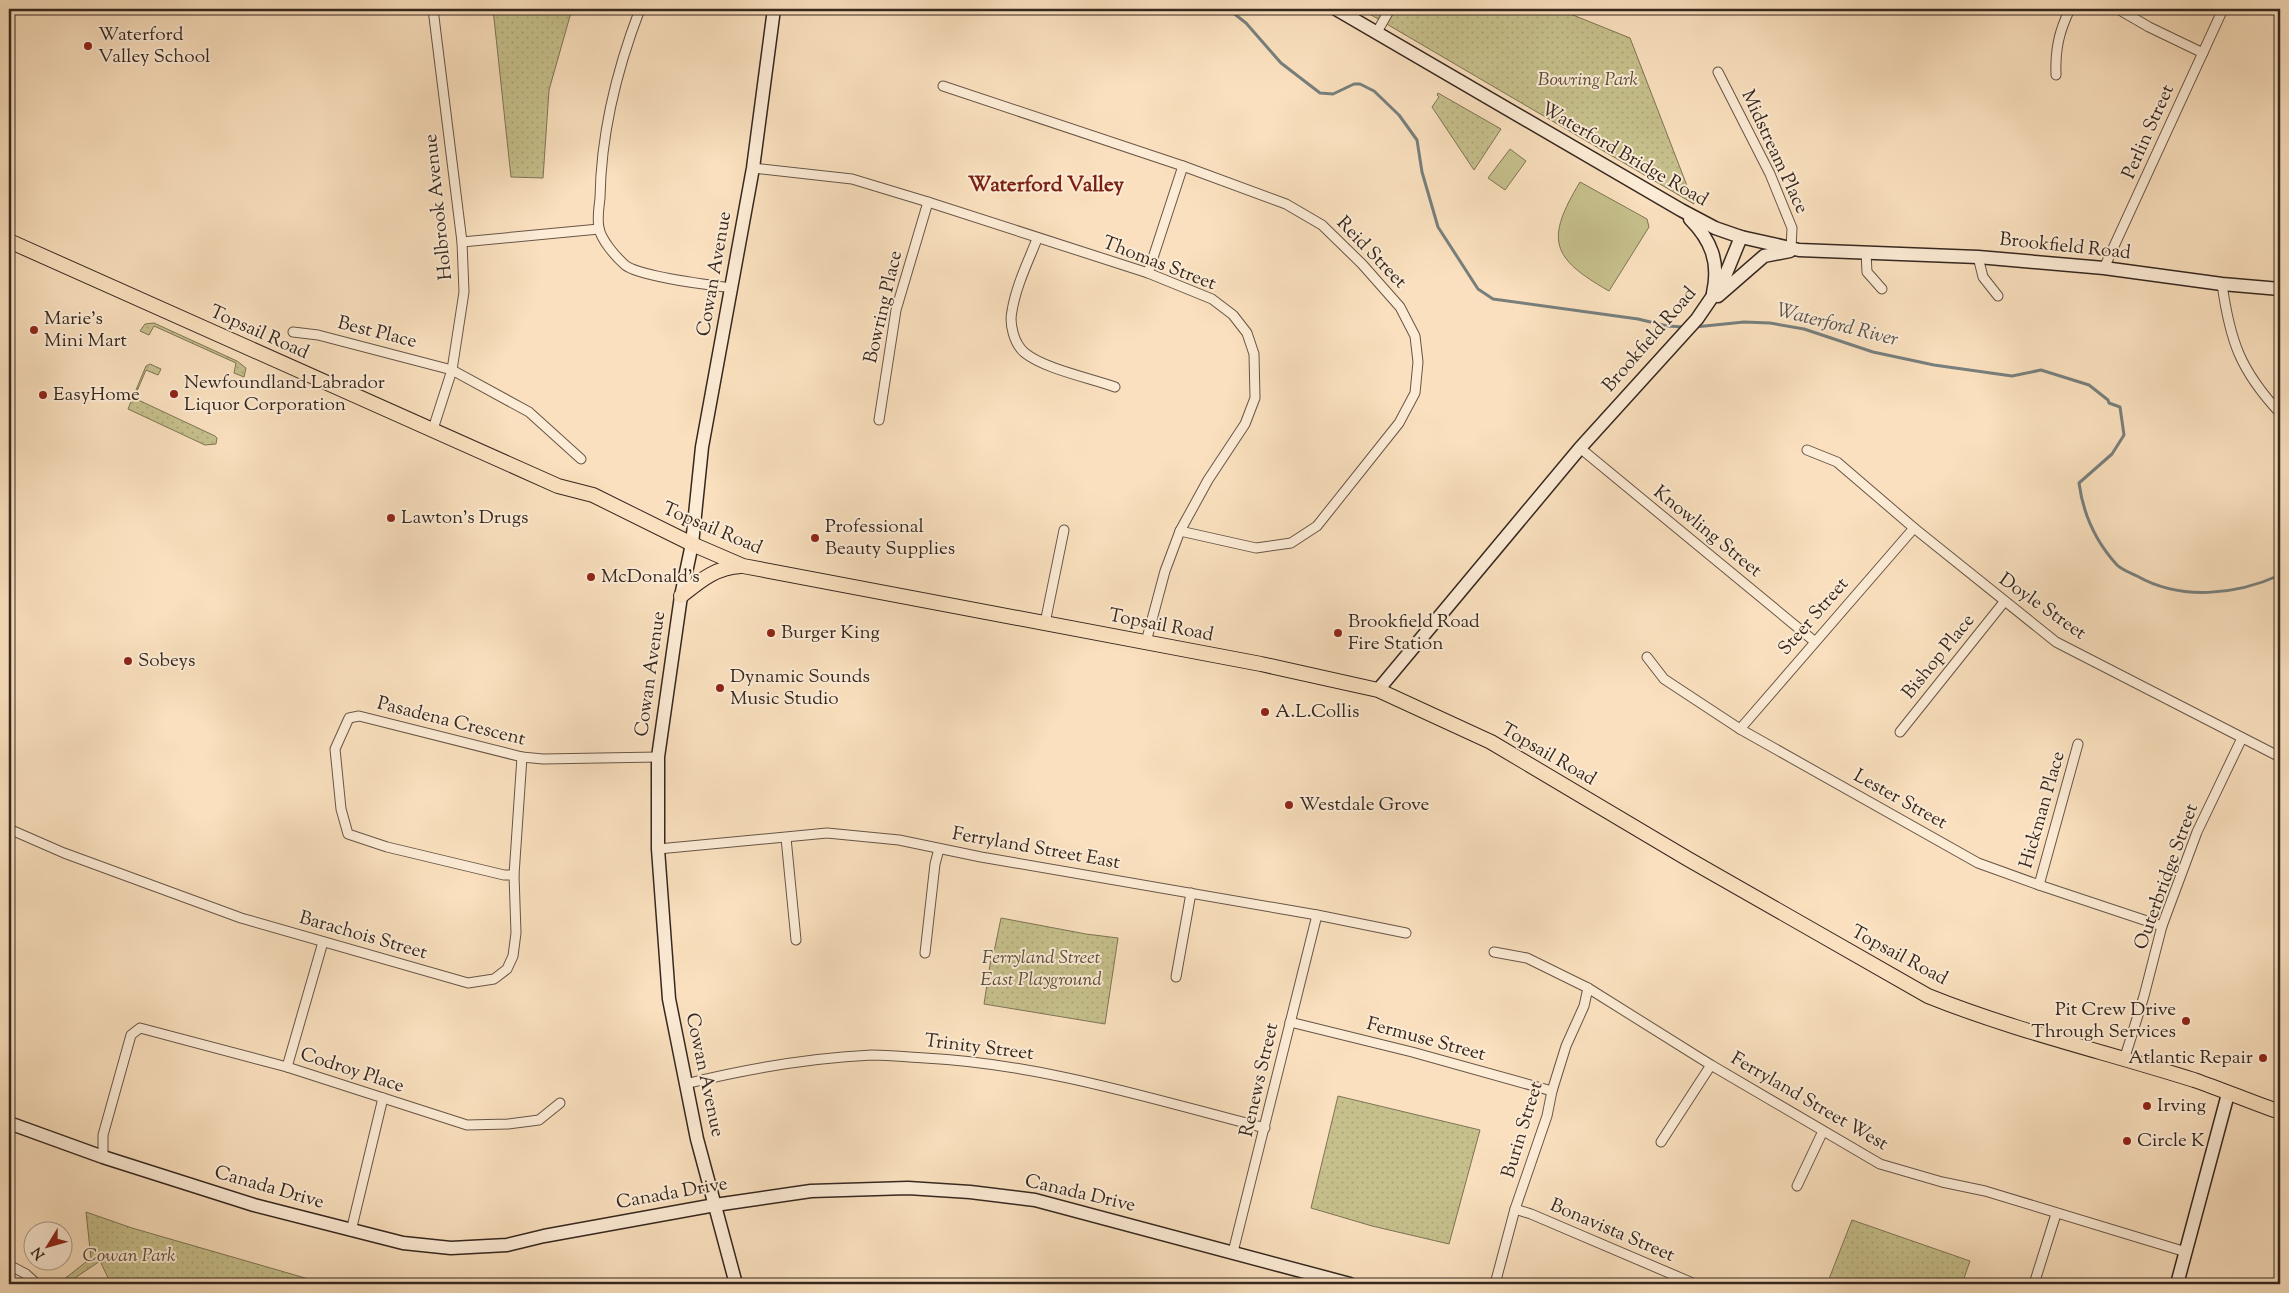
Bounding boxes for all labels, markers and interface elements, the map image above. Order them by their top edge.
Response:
place label: Waterford Valley School [98,22,210,71]
marker: Waterford Valley School [82,40,94,52]
park label: Bowring Park [1538,67,1639,94]
street label: Perlin Street [2116,80,2182,184]
street label: Midstream Place [1733,86,1815,219]
street label: Waterford Bridge Road [1535,96,1713,214]
street label: Holbrook Avenue [418,132,460,281]
district label: Waterford Valley [968,171,1124,201]
street label: Cowan Avenue [691,209,739,339]
street label: Reid Street [1330,211,1413,295]
street label: Brookfield Road [1998,227,2132,267]
street label: Thomas Street [1098,230,1220,298]
street label: Bowring Place [858,248,910,366]
street label: Brookfield Road [1597,281,1704,399]
water label: Waterford River [1773,297,1901,355]
street label: Topsail Road [205,299,313,367]
place label: Marie's Mini Mart [44,306,128,355]
street label: Best Place [335,310,420,356]
marker: Marie's Mini Mart [28,324,40,336]
place label: Newfoundland Labrador Liquor Corporation [184,370,385,419]
place label: EasyHome [53,382,140,409]
marker: Newfoundland Labrador Liquor Corporation [168,388,180,400]
marker: EasyHome [37,389,49,401]
street label: Knowling Street [1647,480,1768,585]
street label: Topsail Road [658,496,766,562]
place label: Lawton's Drugs [401,505,529,532]
marker: Lawton's Drugs [385,512,397,524]
place label: Professional Beauty Supplies [825,514,955,563]
marker: Professional Beauty Supplies [809,532,821,544]
place label: McDonald's [601,564,700,591]
street label: Doyle Street [1993,567,2092,647]
marker: McDonald's [585,571,597,583]
street label: Steer Street [1772,572,1856,662]
street label: Topsail Road [1106,603,1216,649]
street label: Cowan Avenue [629,609,673,738]
place label: Brookfield Road Fire Station [1348,609,1480,658]
street label: Bishop Place [1896,609,1982,705]
place label: Burger King [781,620,880,647]
marker: Burger King [765,627,777,639]
marker: Brookfield Road Fire Station [1332,627,1344,639]
place label: Sobeys [138,648,195,675]
marker: Sobeys [122,655,134,667]
place label: Dynamic Sounds Music Studio [730,664,870,713]
marker: Dynamic Sounds Music Studio [714,682,726,694]
street label: Pasadena Crescent [374,691,529,754]
place label: A.L.Collis [1275,699,1360,726]
marker: A.L.Collis [1259,706,1271,718]
street label: Topsail Road [1495,717,1601,793]
street label: Hickman Place [2013,748,2073,872]
street label: Lester Street [1848,763,1952,837]
place label: Westdale Grove [1299,792,1429,819]
marker: Westdale Grove [1283,799,1295,811]
street label: Outerbridge Street [2128,800,2206,954]
street label: Ferryland Street East [950,821,1122,877]
street label: Barachois Street [296,905,431,967]
street label: Topsail Road [1846,919,1952,993]
park label: Ferryland Street East Playground [980,945,1102,994]
place label: Pit Crew Drive Through Services [2031,997,2176,1046]
street label: Cowan Avenue [678,1010,730,1140]
street label: Fermuse Street [1364,1011,1489,1069]
marker: Pit Crew Drive Through Services [2180,1015,2192,1027]
street label: Renews Street [1234,1020,1286,1140]
street label: Trinity Street [923,1028,1036,1068]
street label: Codroy Place [296,1041,408,1101]
place label: Atlantic Repair [2128,1045,2253,1072]
street label: Ferryland Street West [1725,1046,1893,1158]
marker: Atlantic Repair [2257,1052,2269,1064]
street label: Burin Street [1496,1078,1551,1182]
place label: Irving [2157,1093,2206,1120]
marker: Irving [2141,1100,2153,1112]
place label: Circle K [2137,1128,2205,1155]
marker: Circle K [2121,1135,2133,1147]
street label: Canada Drive [211,1159,327,1217]
street label: Canada Drive [1022,1168,1138,1220]
street label: Canada Drive [614,1171,730,1217]
street label: Bonavista Street [1545,1193,1679,1270]
north arrow [22,1220,72,1270]
text: N [28,1242,51,1263]
park label: Cowan Park [82,1243,176,1270]

